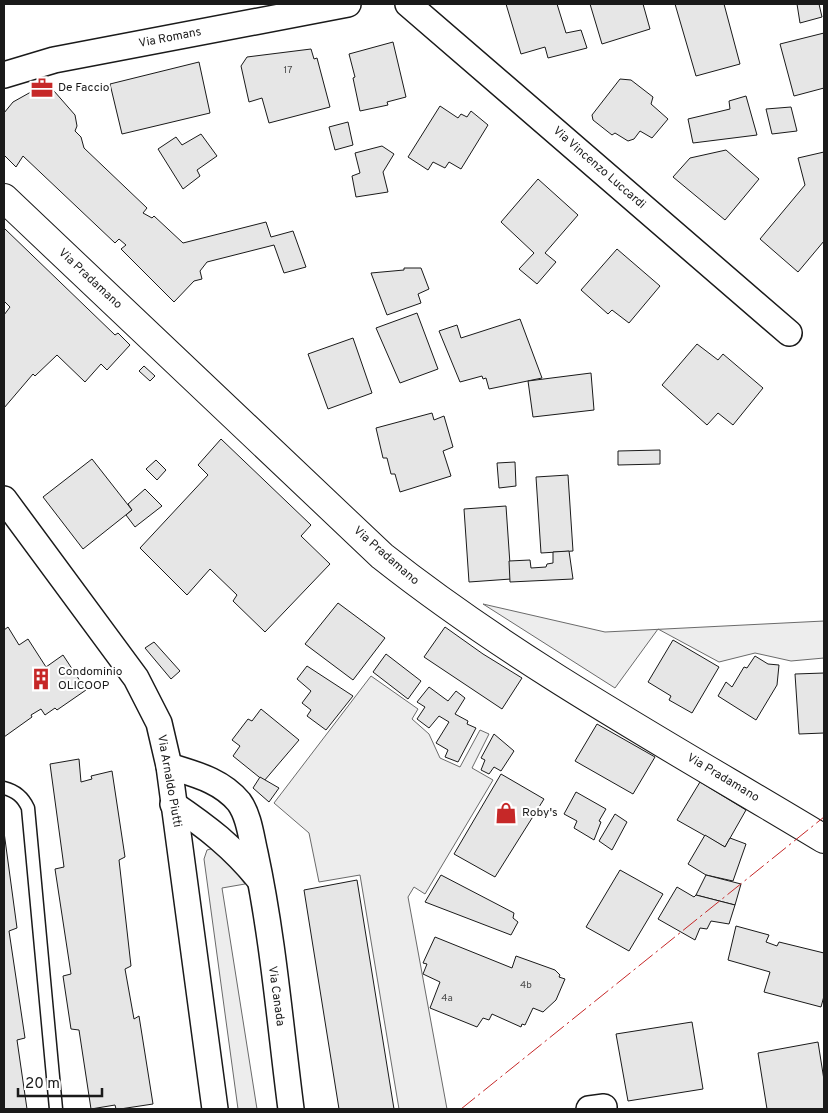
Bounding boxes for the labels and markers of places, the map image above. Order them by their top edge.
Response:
office icon: De Faccio [29,75,55,101]
place label: De Faccio [58,80,110,96]
place label: Condominio OLICOOP [58,664,123,694]
building icon: Condominio OLICOOP [28,666,54,692]
shop icon: Roby's [493,800,519,826]
place label: Roby's [522,805,558,821]

